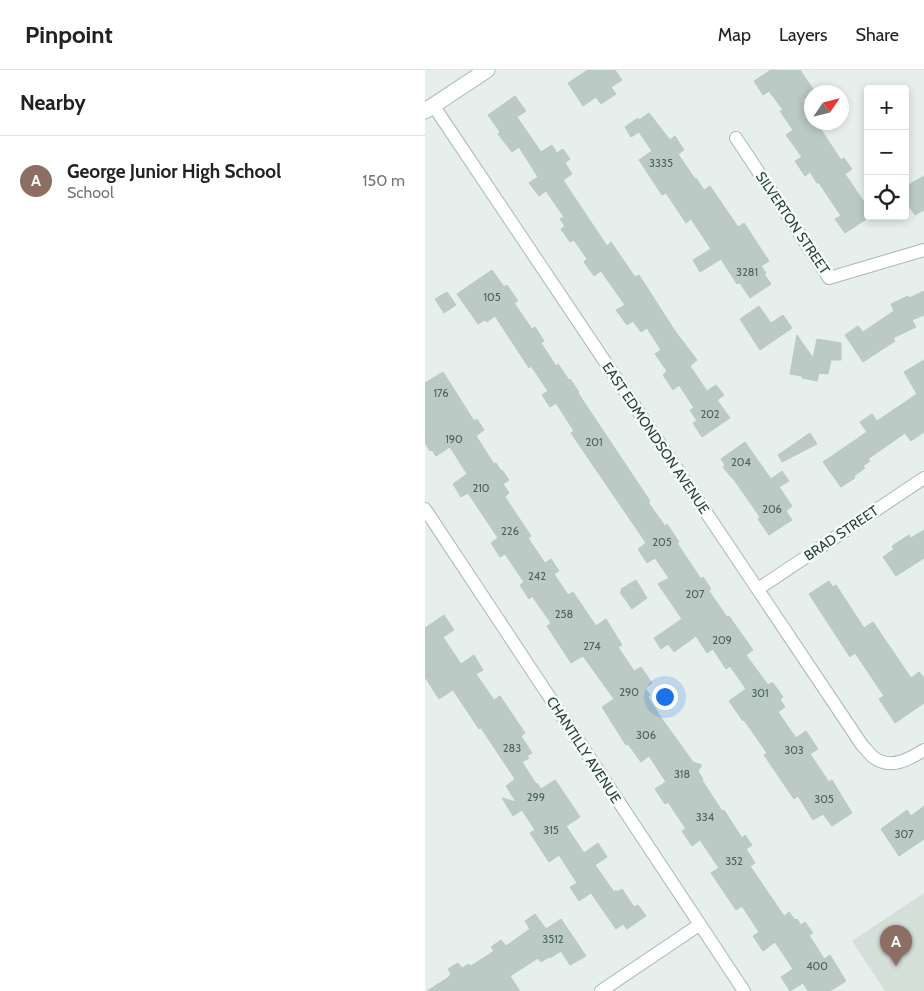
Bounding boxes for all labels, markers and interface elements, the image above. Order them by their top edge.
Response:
text: Pinpoint [25,20,113,49]
text: Map [718,24,751,46]
text: Layers [779,24,828,46]
text: Share [856,24,899,46]
north arrow [804,85,849,130]
map controls [864,85,909,220]
button: + [864,85,909,130]
text: Nearby [20,90,86,115]
button: − [864,130,909,175]
house number: 3335 [649,156,673,170]
text: George Junior High School [67,160,281,183]
street label: SILVERTON STREET [752,168,834,278]
text: A [31,171,41,190]
text: 150 m [362,171,405,190]
button: locate [864,175,909,220]
text: School [67,183,114,202]
house number: 3281 [736,265,758,279]
house number: 105 [483,290,501,304]
street label: EAST EDMONDSON AVENUE [598,359,714,517]
house number: 176 [433,386,449,400]
house number: 202 [700,407,720,421]
house number: 190 [445,432,463,446]
house number: 201 [585,435,603,449]
house number: 204 [731,455,752,469]
house number: 210 [472,481,490,495]
street label: BRAD STREET [800,501,882,564]
house number: 206 [762,502,782,516]
house number: 226 [501,524,519,538]
house number: 205 [652,535,672,549]
house number: 242 [528,569,546,583]
house number: 207 [686,587,705,601]
house number: 258 [555,607,573,621]
house number: 209 [712,633,732,647]
house number: 274 [583,639,601,653]
your location [652,684,678,710]
house number: 290 [619,685,639,699]
house number: 301 [751,686,769,700]
street label: CHANTILLY AVENUE [543,693,625,807]
house number: 306 [636,728,656,742]
house number: 283 [503,741,521,755]
house number: 303 [784,743,804,757]
house number: 318 [674,767,690,781]
house number: 299 [527,790,545,804]
house number: 305 [814,792,834,806]
house number: 334 [696,810,715,824]
house number: 315 [543,823,559,837]
house number: 307 [894,827,914,841]
house number: 352 [725,854,743,868]
pin: A [880,925,912,966]
house number: 3512 [542,932,564,946]
house number: 400 [806,959,828,973]

